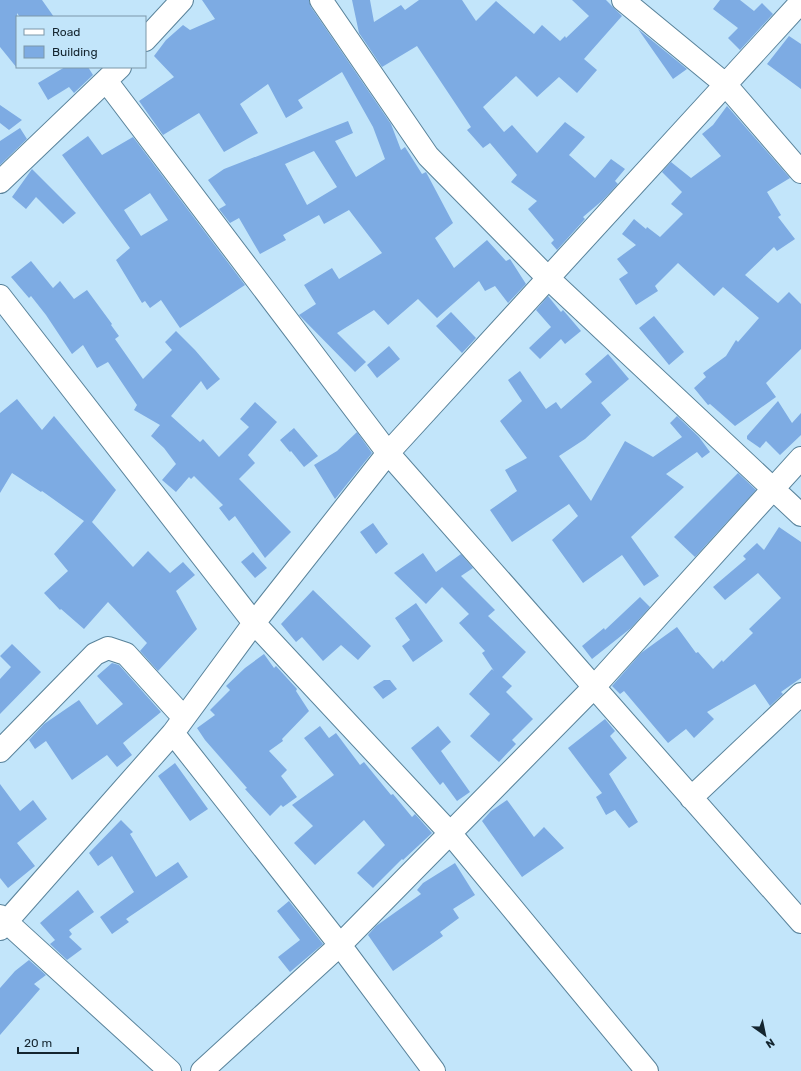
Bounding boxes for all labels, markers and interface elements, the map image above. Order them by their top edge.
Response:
legend [16,16,146,68]
text: Road [52,25,80,39]
text: Building [52,45,98,59]
north arrow [745,1015,785,1055]
scale bar [18,1029,78,1055]
text: N [763,1035,777,1051]
text: 20 m [24,1036,52,1050]

